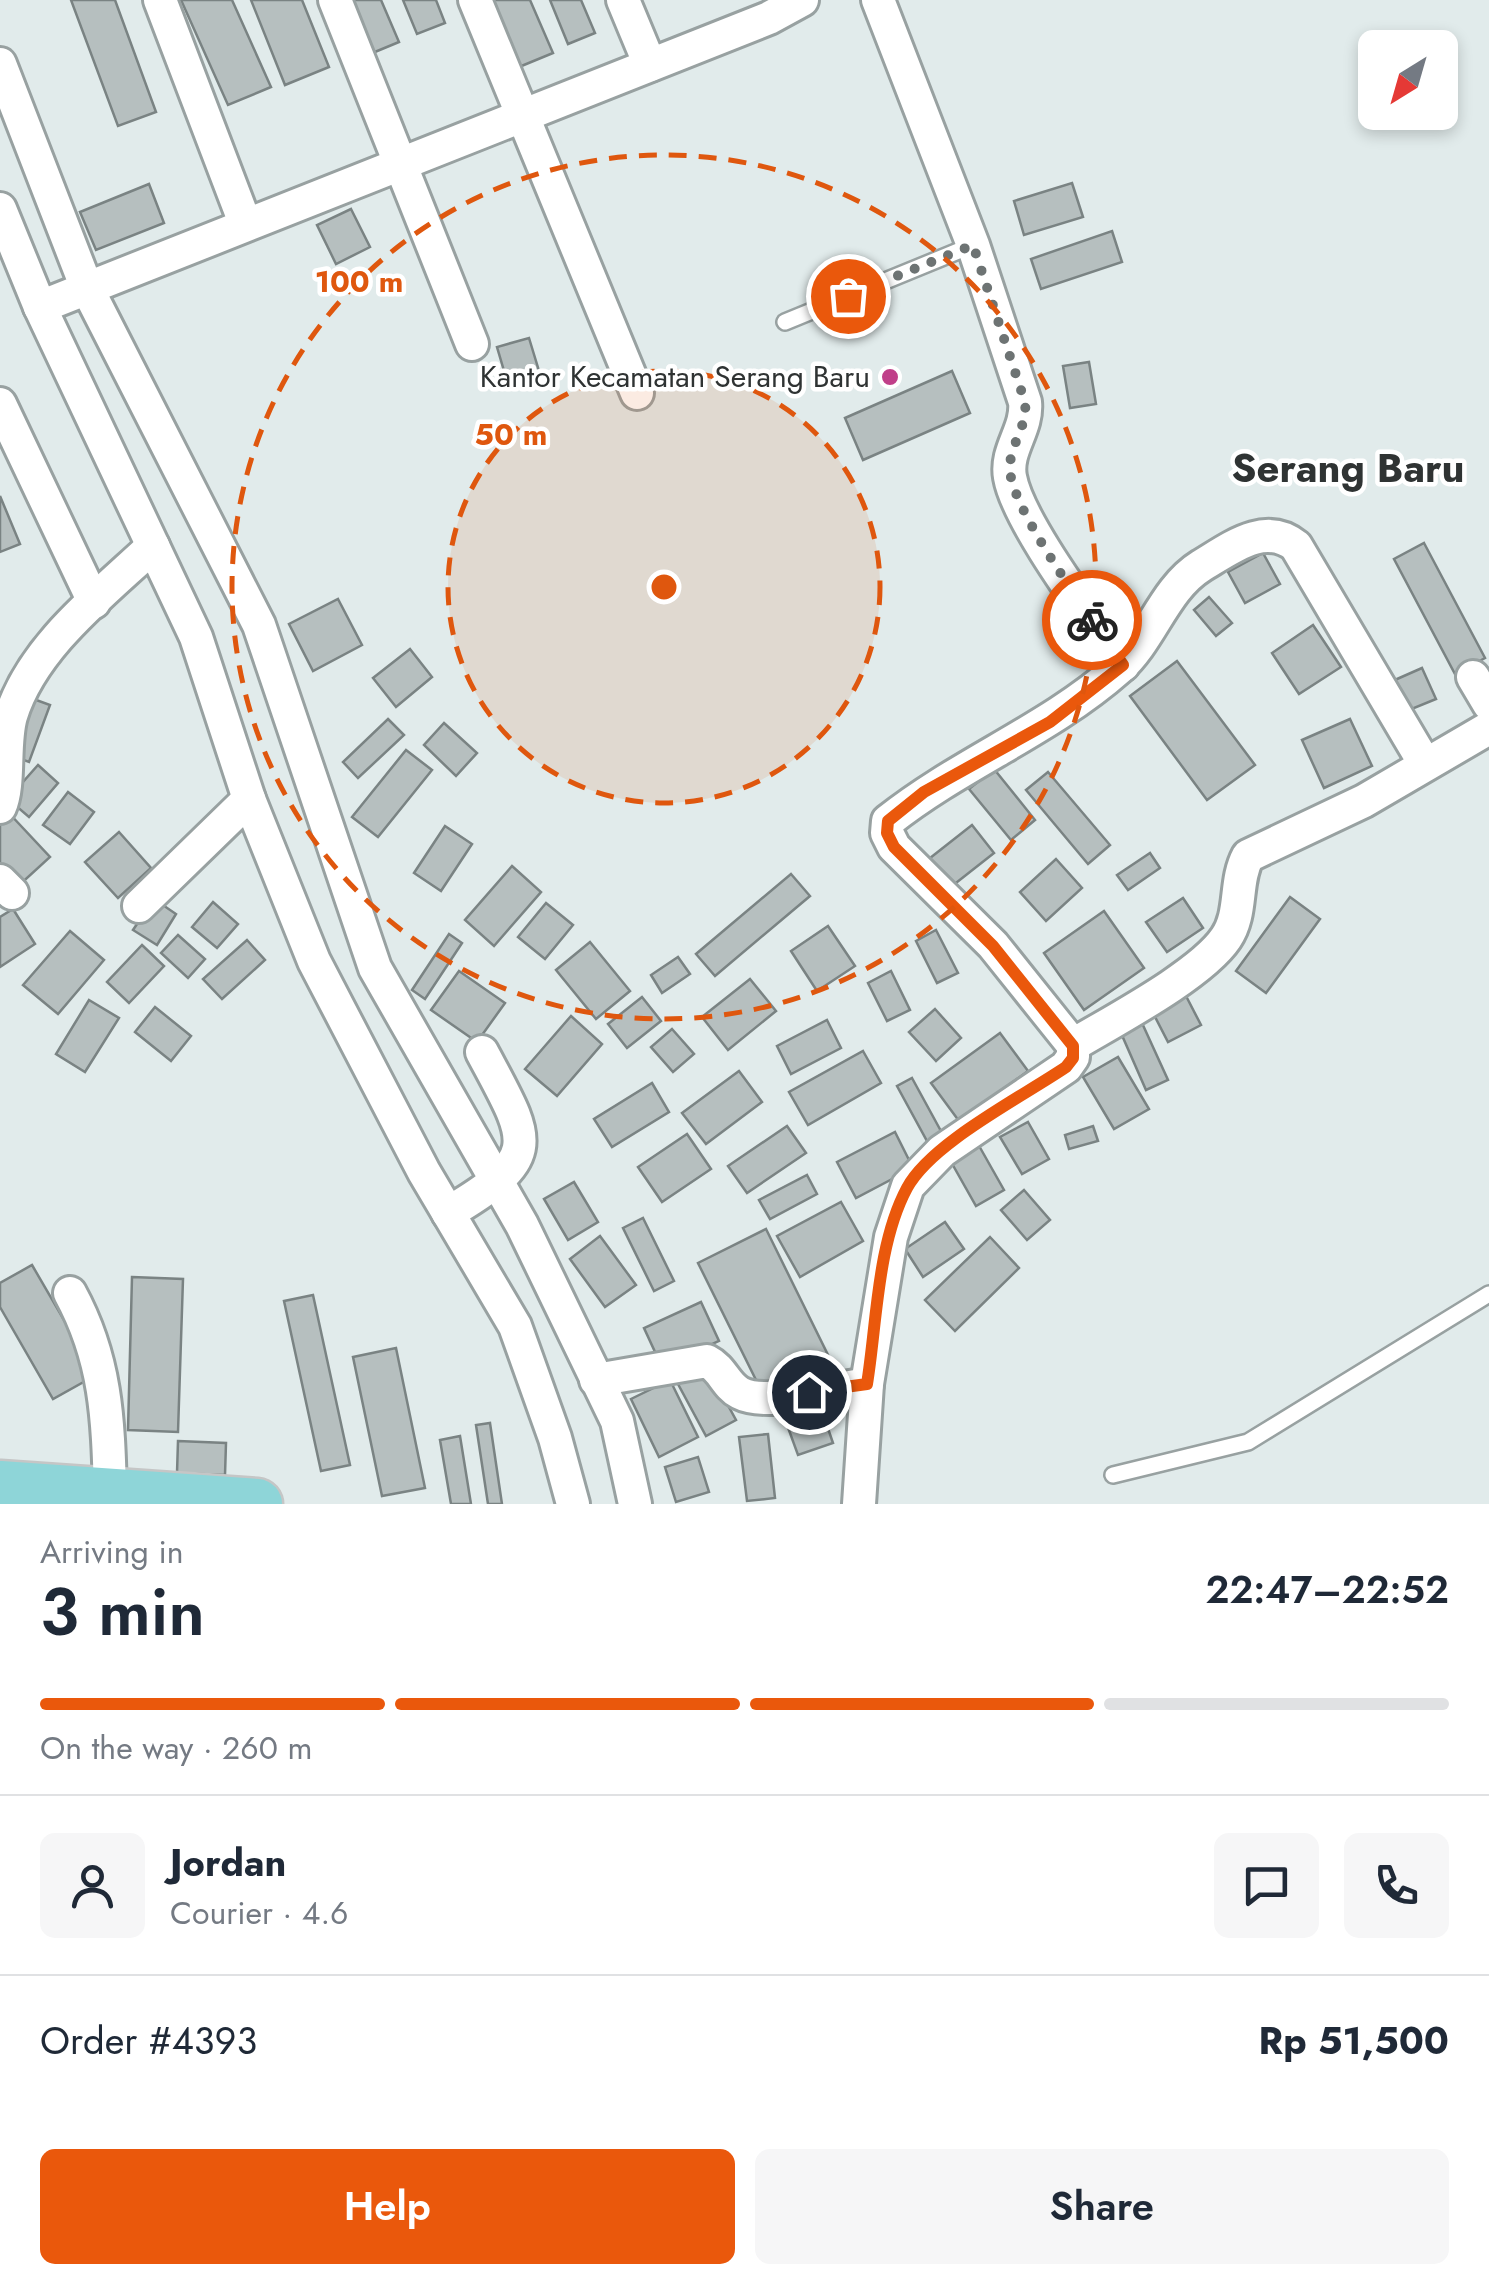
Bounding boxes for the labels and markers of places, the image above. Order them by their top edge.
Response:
pin [806,254,891,339]
place label: Kantor Kecamatan Serang Baru [480,355,870,398]
marker: Kantor Kecamatan Serang Baru [879,366,901,388]
centre of rings [646,569,682,605]
pin [767,1350,852,1435]

